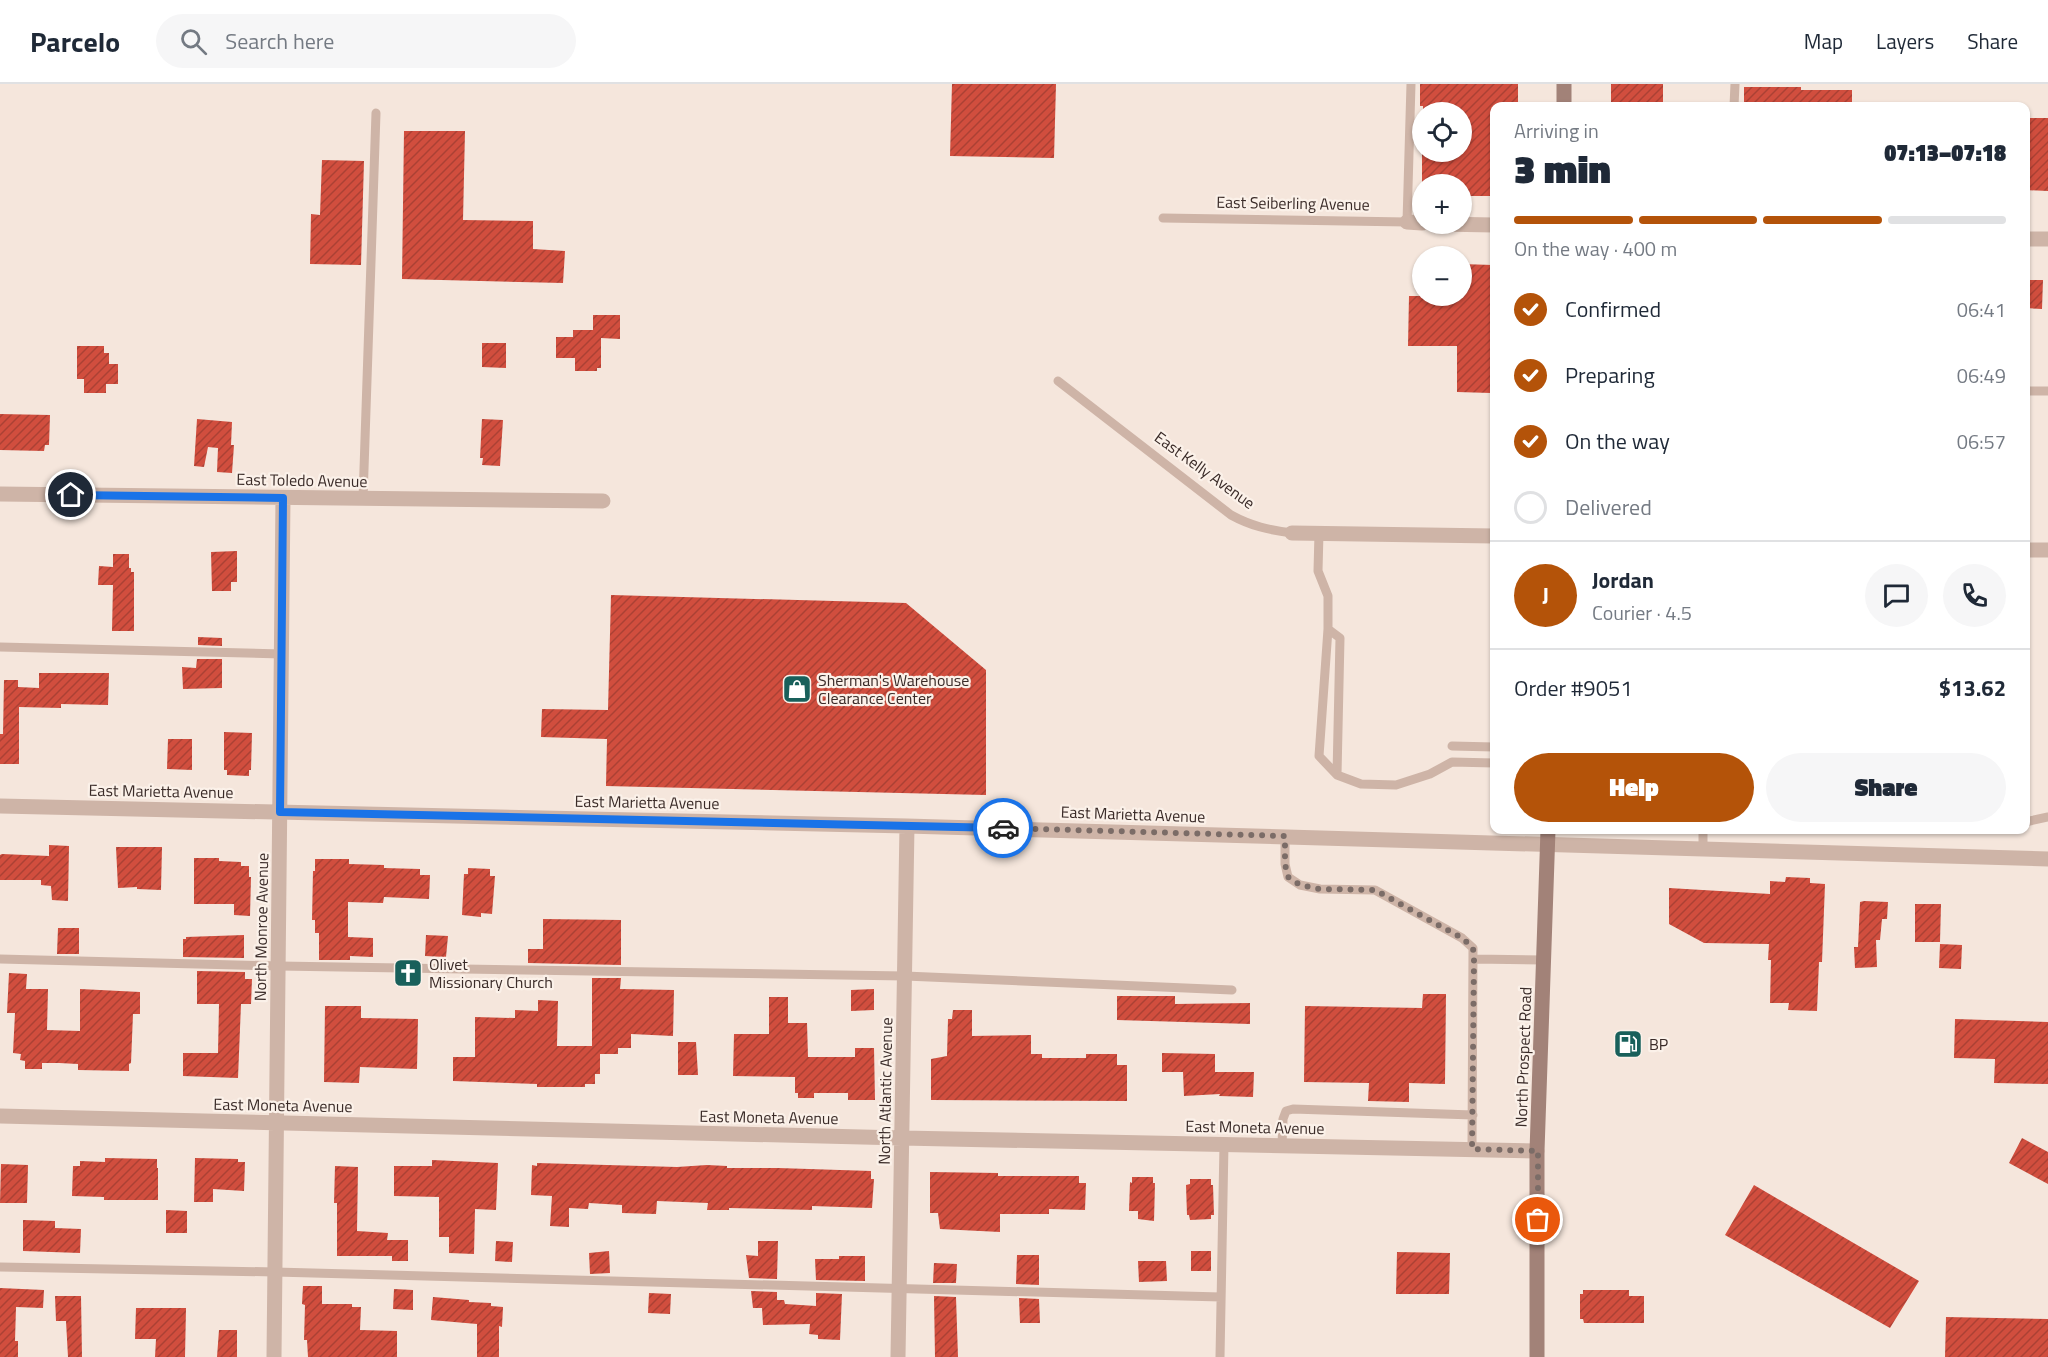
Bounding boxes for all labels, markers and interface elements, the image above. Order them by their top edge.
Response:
search box [156,14,576,68]
text: Parcelo [30,20,120,63]
text: Search here [225,24,334,58]
icon: search [177,25,210,58]
text: Map [1804,25,1843,57]
text: Layers [1876,25,1934,57]
text: Share [1967,25,2018,57]
map controls [1412,102,1472,306]
button: locate [1412,102,1472,162]
text: Arriving in [1514,115,1599,146]
text: 07:13–07:18 [1884,136,2006,170]
text: 3 min [1514,139,1611,198]
button: + [1412,174,1472,234]
street label: East Seiberling Avenue [1216,190,1370,216]
text: On the way · 400 m [1514,233,1677,264]
button: − [1412,246,1472,306]
text: Confirmed [1565,292,1661,326]
icon: check [1514,293,1547,326]
text: 06:41 [1957,294,2006,325]
text: Preparing [1565,358,1655,392]
icon: check [1514,359,1547,392]
text: 06:49 [1957,360,2006,391]
text: On the way [1565,424,1670,458]
street label: East Kelly Avenue [1150,425,1260,515]
icon: check [1514,425,1547,458]
text: 06:57 [1957,426,2006,457]
street label: East Toledo Avenue [236,467,368,493]
pin [45,469,96,520]
icon: home [54,478,87,511]
text: Delivered [1565,490,1652,524]
text: Jordan [1592,563,1654,597]
button: chat [1865,564,1928,627]
button: phone [1943,564,2006,627]
text: J [1542,578,1549,612]
text: Courier · 4.5 [1592,597,1692,628]
place label: Sherman's Warehouse Clearance Center [818,668,969,710]
text: Order #9051 [1514,671,1633,705]
text: $13.62 [1939,671,2006,705]
shop icon: Sherman's Warehouse Clearance Center [781,673,813,705]
button: Help [1514,753,1754,822]
button: Share [1766,753,2006,822]
street label: East Marietta Avenue [88,778,234,804]
street label: East Marietta Avenue [574,789,720,815]
courier [973,798,1033,858]
street label: East Marietta Avenue [1060,799,1206,829]
icon: car [987,812,1020,845]
street label: North Monroe Avenue [248,853,274,1001]
place label: Olivet Missionary Church [429,952,553,994]
church icon: Olivet Missionary Church [392,957,424,989]
street label: North Prospect Road [1509,986,1537,1128]
street label: North Atlantic Avenue [872,1017,898,1165]
fuel station icon: BP [1612,1028,1644,1060]
place label: BP [1649,1032,1668,1056]
street label: East Moneta Avenue [213,1092,353,1118]
street label: East Moneta Avenue [699,1104,839,1130]
street label: East Moneta Avenue [1185,1114,1325,1140]
pin [1512,1194,1563,1245]
icon: bag [1521,1203,1554,1236]

